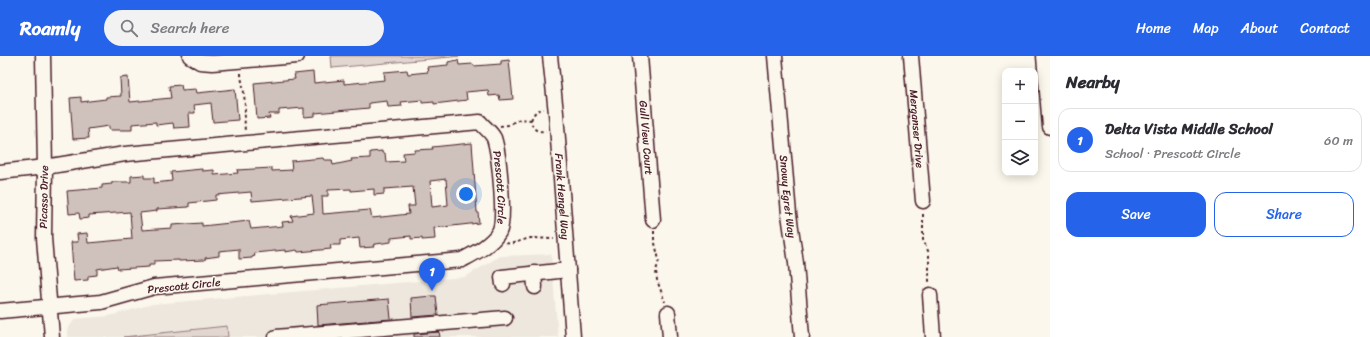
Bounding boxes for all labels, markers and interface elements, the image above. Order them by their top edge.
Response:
search box [104,10,384,46]
text: Roamly [20,12,80,45]
text: Search here [150,15,229,41]
text: Home [1136,16,1171,41]
text: Map [1193,16,1219,41]
text: About [1241,16,1278,41]
text: Contact [1300,16,1350,41]
icon: search [118,17,140,39]
text: Nearby [1066,67,1120,97]
map controls [1002,68,1038,176]
button: + [1002,68,1038,104]
street label: Merganser Drive [904,89,930,169]
street label: Gull View Court [634,100,659,176]
button: − [1002,104,1038,140]
text: Delta Vista Middle School [1105,116,1273,142]
text: 1 [1077,129,1083,152]
text: 60 m [1324,129,1353,152]
button: layers [1002,140,1038,176]
text: School · Prescott Circle [1105,142,1241,165]
street label: Prescott Circle [487,149,511,225]
street label: Frank Hengel Way [550,152,575,241]
street label: Snowy Egret Way [774,154,802,239]
street label: Picasso Drive [34,165,54,229]
your location [456,184,476,204]
button: Save [1066,192,1206,237]
button: Share [1214,192,1354,237]
pin: 1 [419,258,445,291]
street label: Prescott Circle [146,273,222,299]

